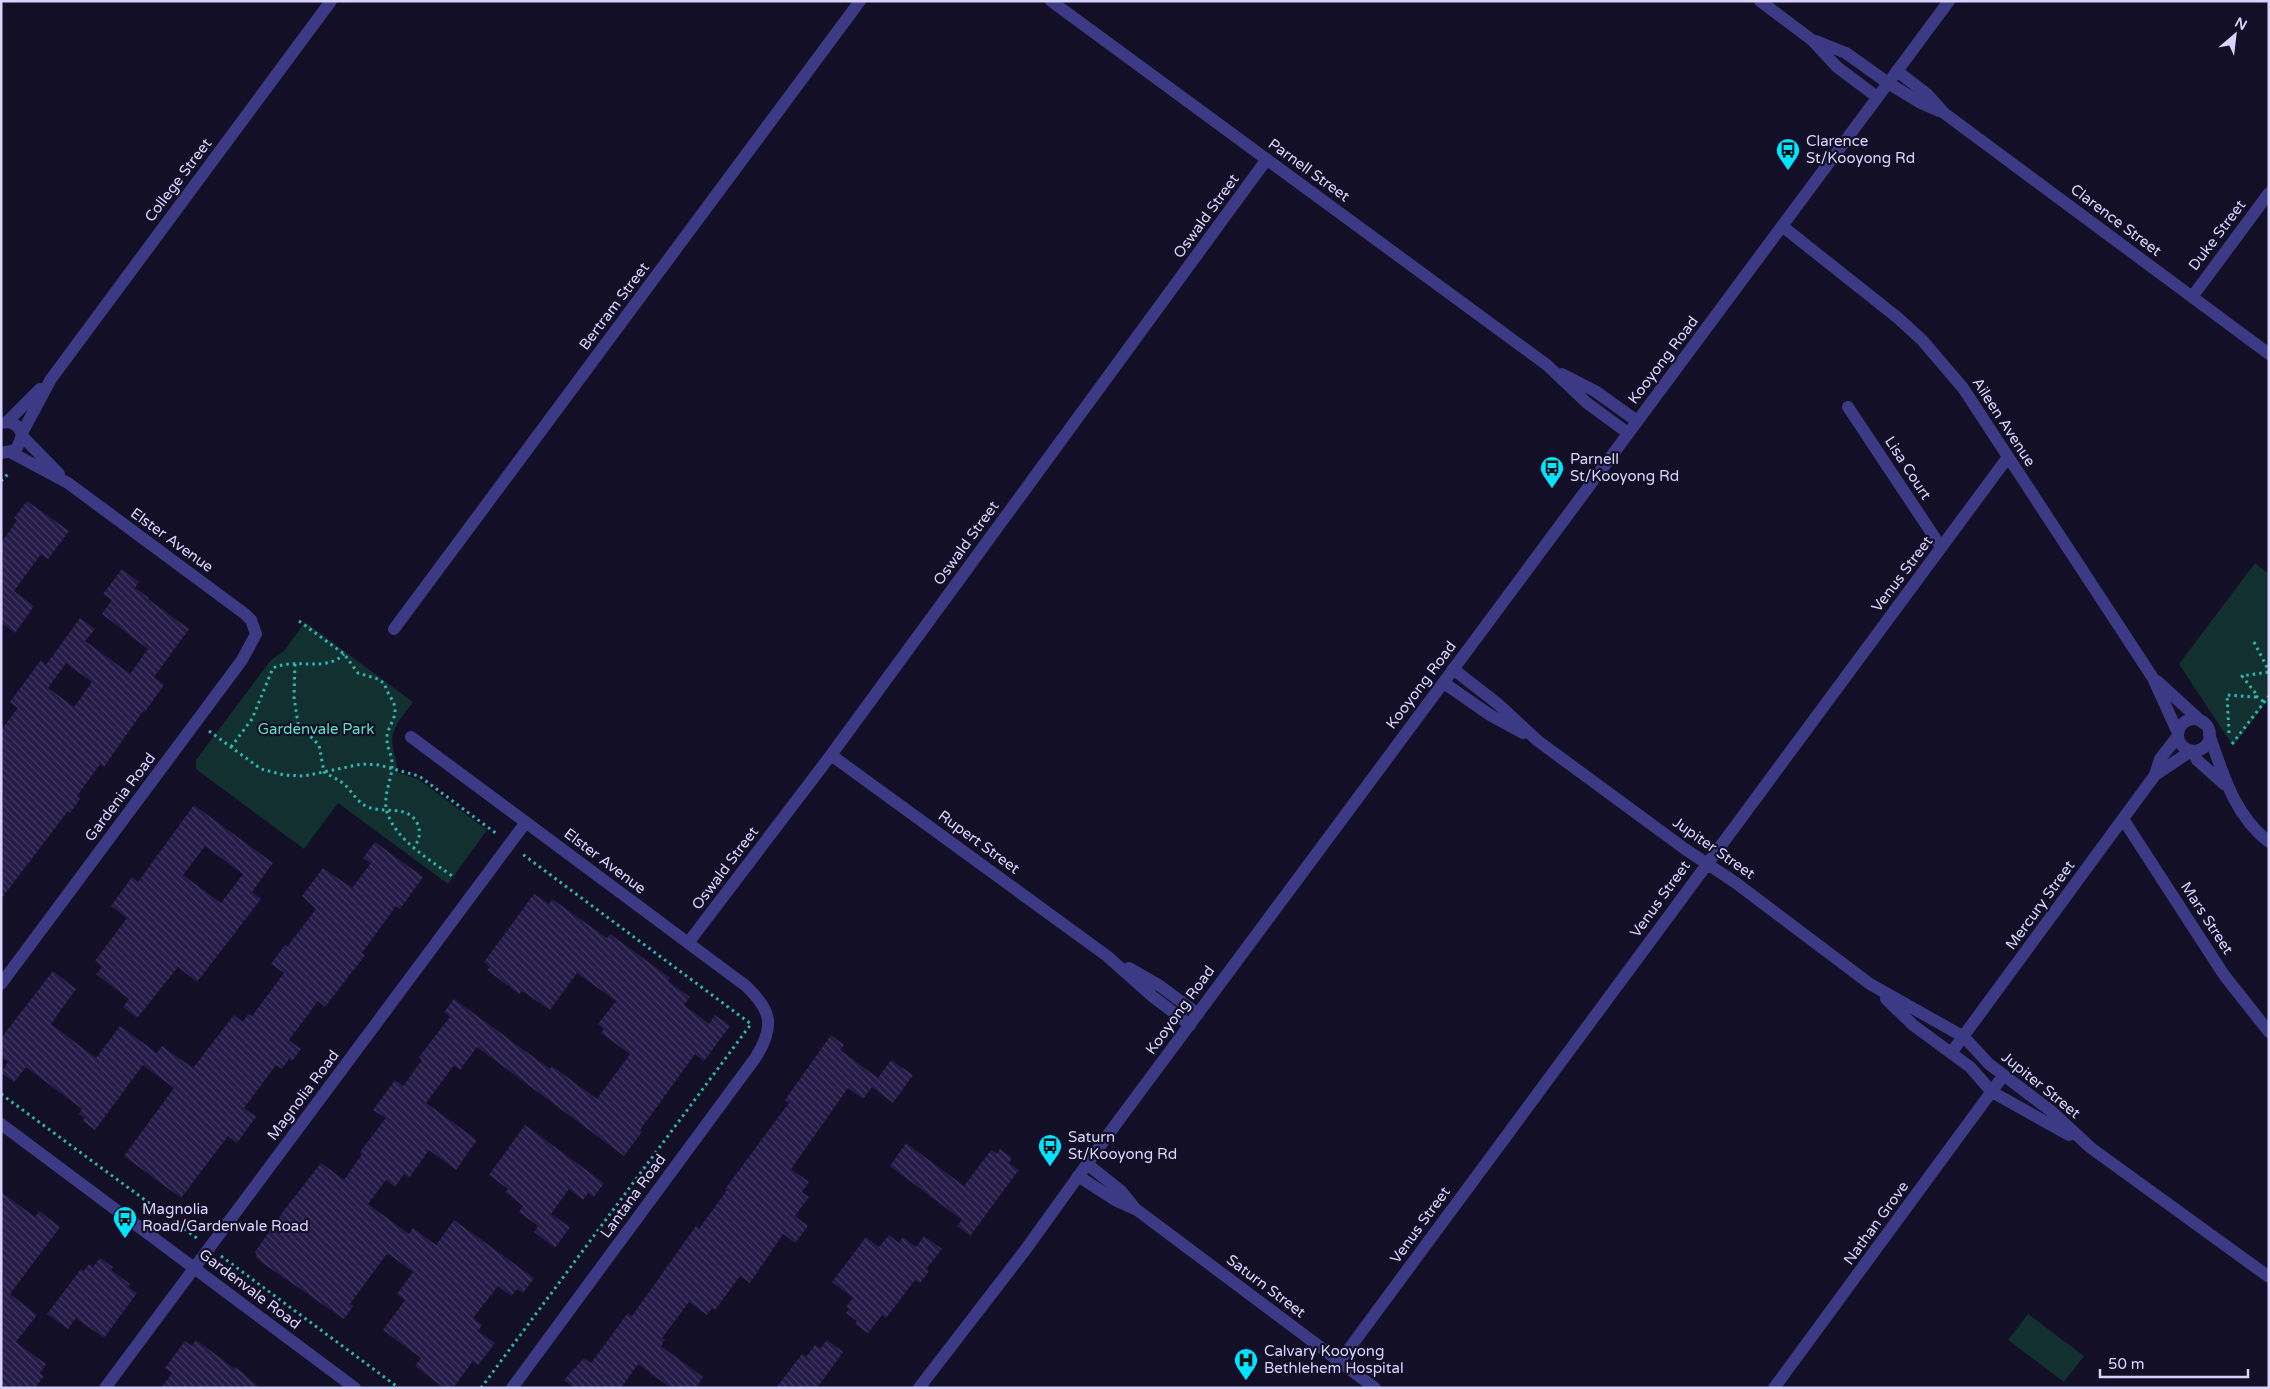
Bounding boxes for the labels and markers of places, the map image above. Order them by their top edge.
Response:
place label: Clarence St/Kooyong Rd [1806,132,1915,167]
bus stop icon: Clarence St/Kooyong Rd [1775,137,1801,171]
place label: Parnell St/Kooyong Rd [1570,450,1679,485]
bus stop icon: Parnell St/Kooyong Rd [1539,455,1565,489]
place label: Saturn St/Kooyong Rd [1068,1128,1177,1163]
bus stop icon: Saturn St/Kooyong Rd [1037,1133,1063,1167]
place label: Magnolia Road/Gardenvale Road [142,1200,309,1235]
bus stop icon: Magnolia Road/Gardenvale Road [112,1205,138,1239]
place label: Calvary Kooyong Bethlehem Hospital [1264,1342,1404,1377]
hospital icon: Calvary Kooyong Bethlehem Hospital [1233,1347,1259,1381]

